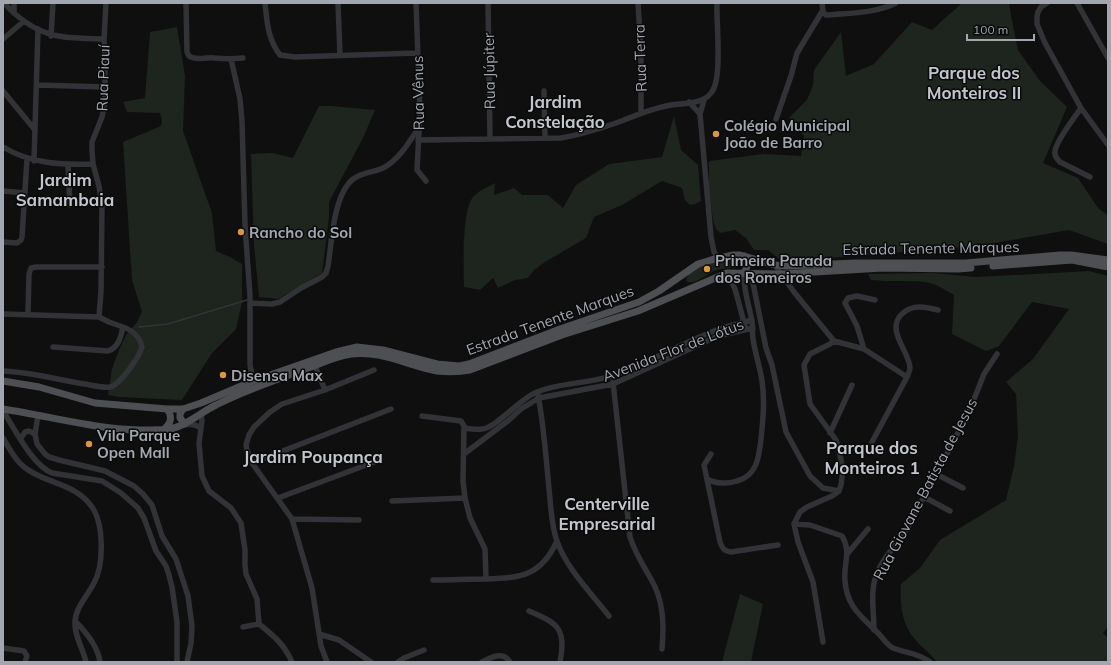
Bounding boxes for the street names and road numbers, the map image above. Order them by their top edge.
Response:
street label: Rua Terra [629,24,651,92]
street label: Rua Júpiter [479,32,499,110]
street label: Rua Piauí [92,43,114,112]
street label: Rua Vênus [408,56,428,130]
street label: Estrada Tenente Marques [842,237,1020,259]
street label: Estrada Tenente Marques [464,281,636,359]
street label: Avenida Flor de Lótus [600,314,746,386]
street label: Rua Giovane Batista de Jesus [869,395,981,583]

